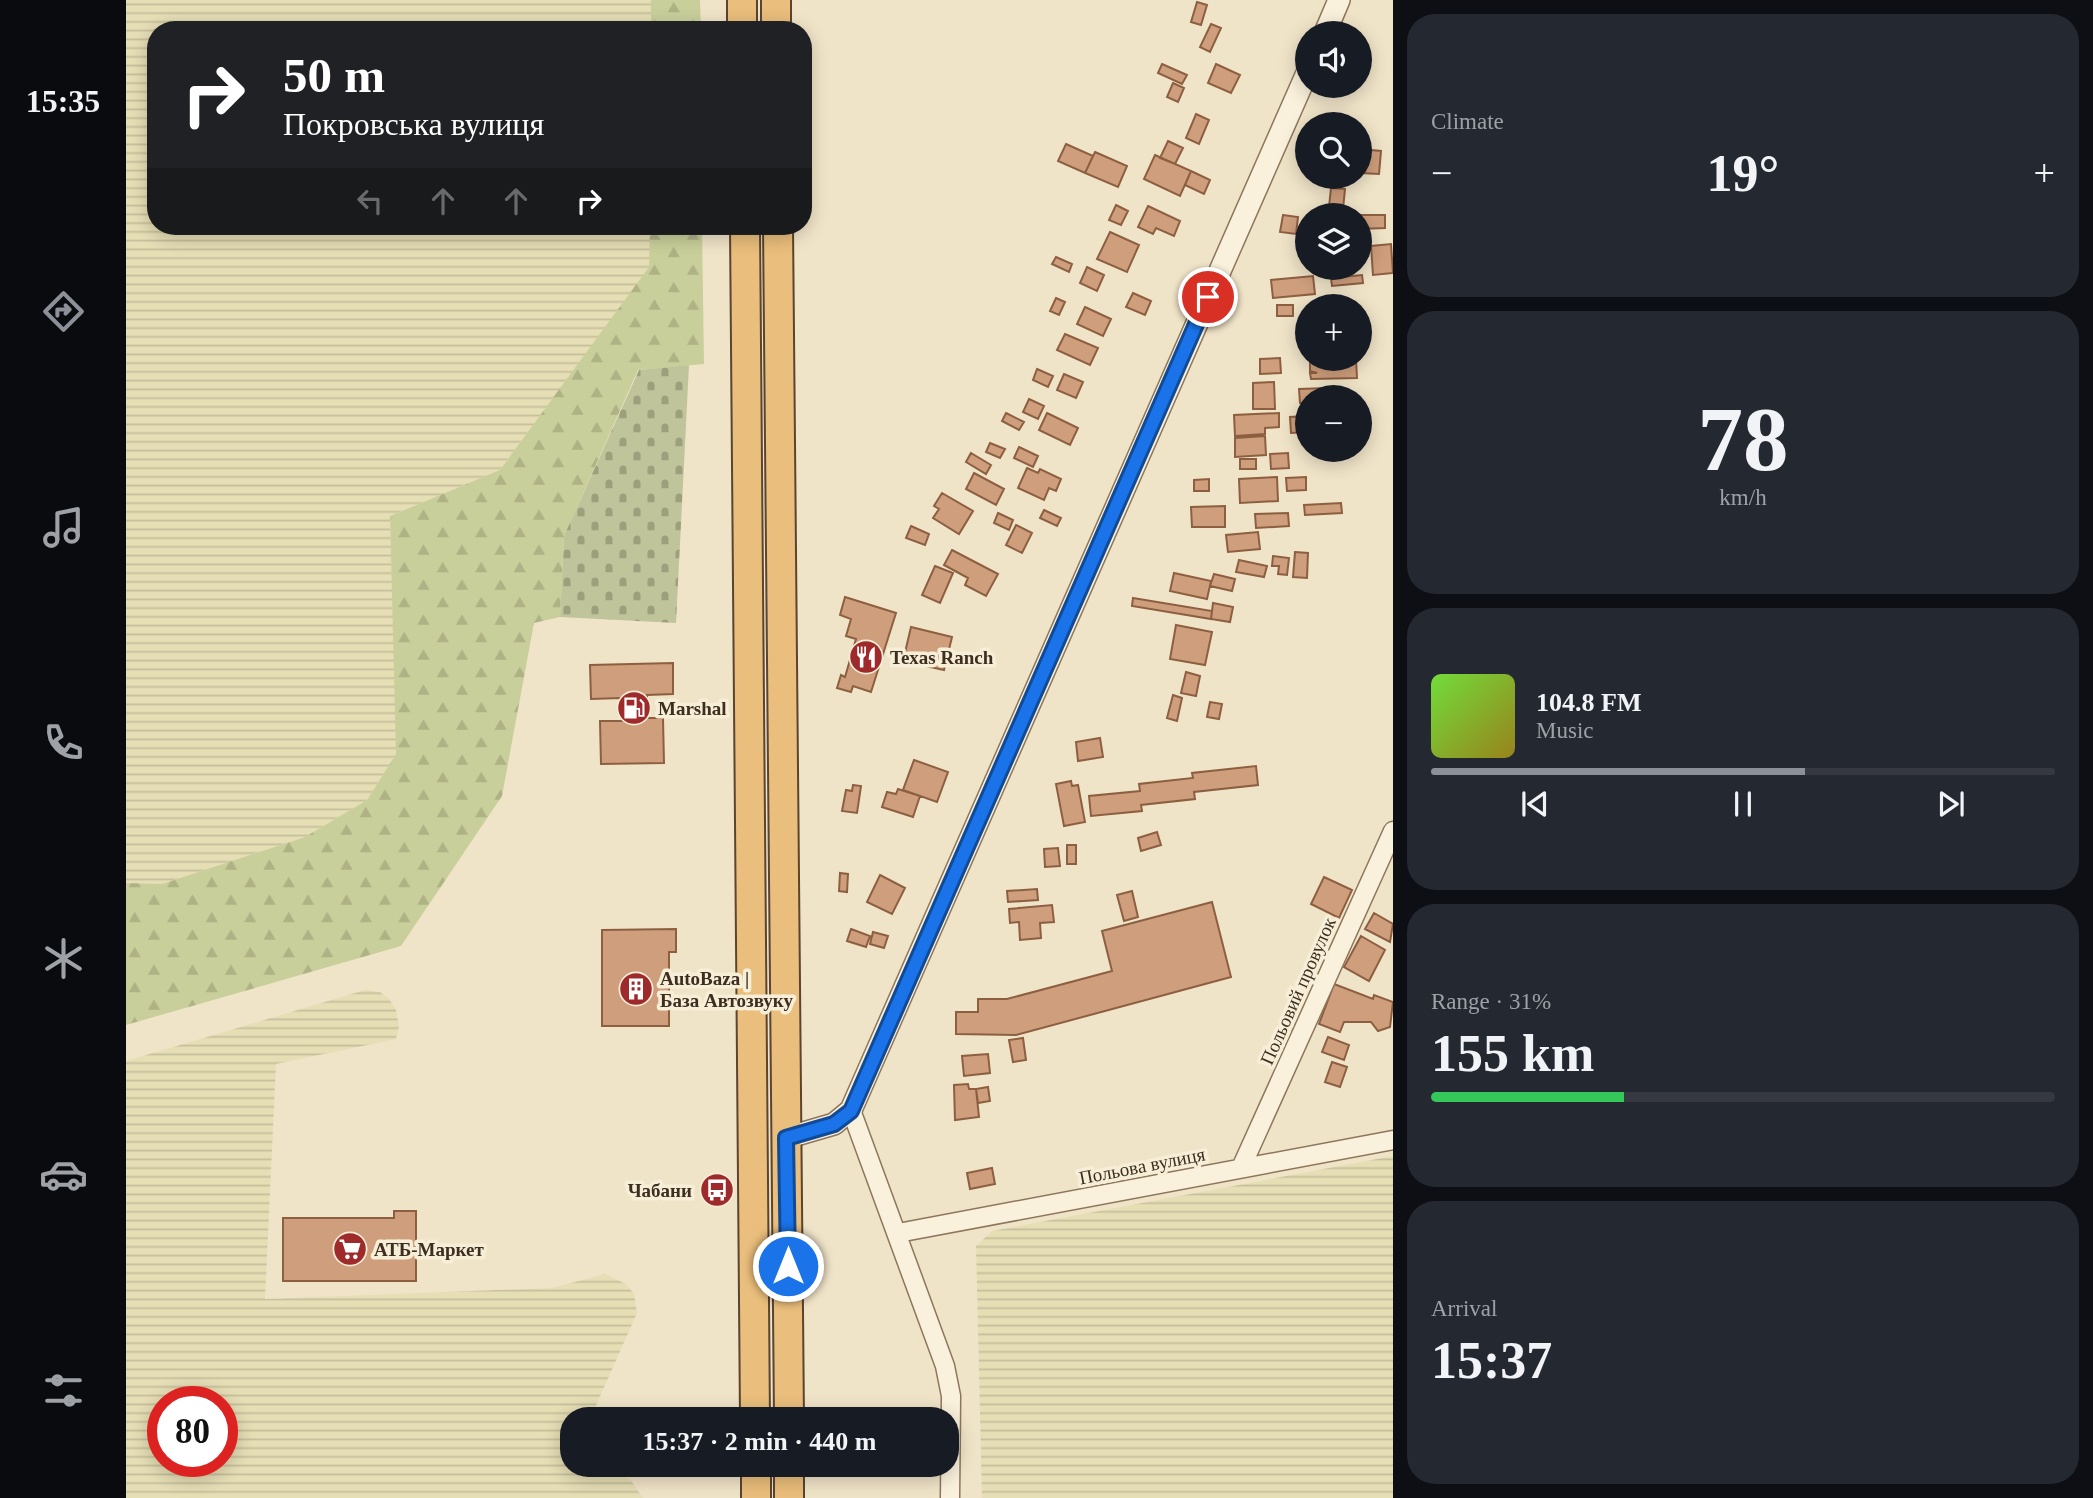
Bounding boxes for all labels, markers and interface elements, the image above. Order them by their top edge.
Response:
map controls [1295,21,1372,462]
button: sound [1295,21,1372,98]
text: 50 m [283,48,385,103]
icon: right [168,49,259,140]
text: 15:35 [26,83,100,119]
text: Покровська вулиця [283,106,544,142]
text: Climate [1431,109,1504,134]
button: search [1295,112,1372,189]
text: 19° [1707,145,1779,202]
text: − [1431,152,1452,194]
text: + [2034,152,2055,194]
icon: left [351,182,389,220]
icon: ahead [424,182,462,220]
icon: ahead [497,182,535,220]
icon: right [570,182,608,220]
button: layers [1295,203,1372,280]
pin [1178,267,1238,327]
icon: arrive [1189,278,1227,316]
icon: directions [39,287,88,336]
button: + [1295,294,1372,371]
button: − [1295,385,1372,462]
text: 78 [1698,389,1789,490]
text: km/h [1719,485,1767,510]
icon: music [39,503,88,552]
restaurant icon: Texas Ranch [847,638,885,676]
place label: Texas Ranch [890,647,994,668]
text: 104.8 FM [1536,688,1641,717]
fuel station icon: Marshal [615,689,653,727]
place label: Marshal [658,698,727,719]
icon: phone [39,718,88,767]
text: Music [1536,718,1594,743]
icon: previous [1516,785,1554,823]
icon: pause [1724,785,1762,823]
icon: next [1932,785,1970,823]
street label: Польовий провулок [1256,913,1340,1068]
icon: climate [39,934,88,983]
place label: AutoBaza | База Автозвуку [660,968,793,1011]
building icon: AutoBaza | База Автозвуку [617,970,655,1008]
text: Range · 31% [1431,989,1551,1014]
text: 155 km [1431,1025,1594,1082]
street label: Польова вулиця [1077,1143,1207,1189]
icon: car [39,1150,88,1199]
bus stop icon: Чабани [698,1171,736,1209]
place label: Чабани [628,1180,692,1201]
position arrow [751,1229,825,1303]
supermarket icon: АТБ-Маркет [331,1230,369,1268]
place label: АТБ-Маркет [374,1239,485,1260]
text: Arrival [1431,1296,1497,1321]
text: 15:37 [1431,1332,1552,1389]
icon: filters [39,1366,88,1415]
speed limit sign: 80 [147,1386,238,1477]
text: 15:37 · 2 min · 440 m [643,1427,877,1456]

